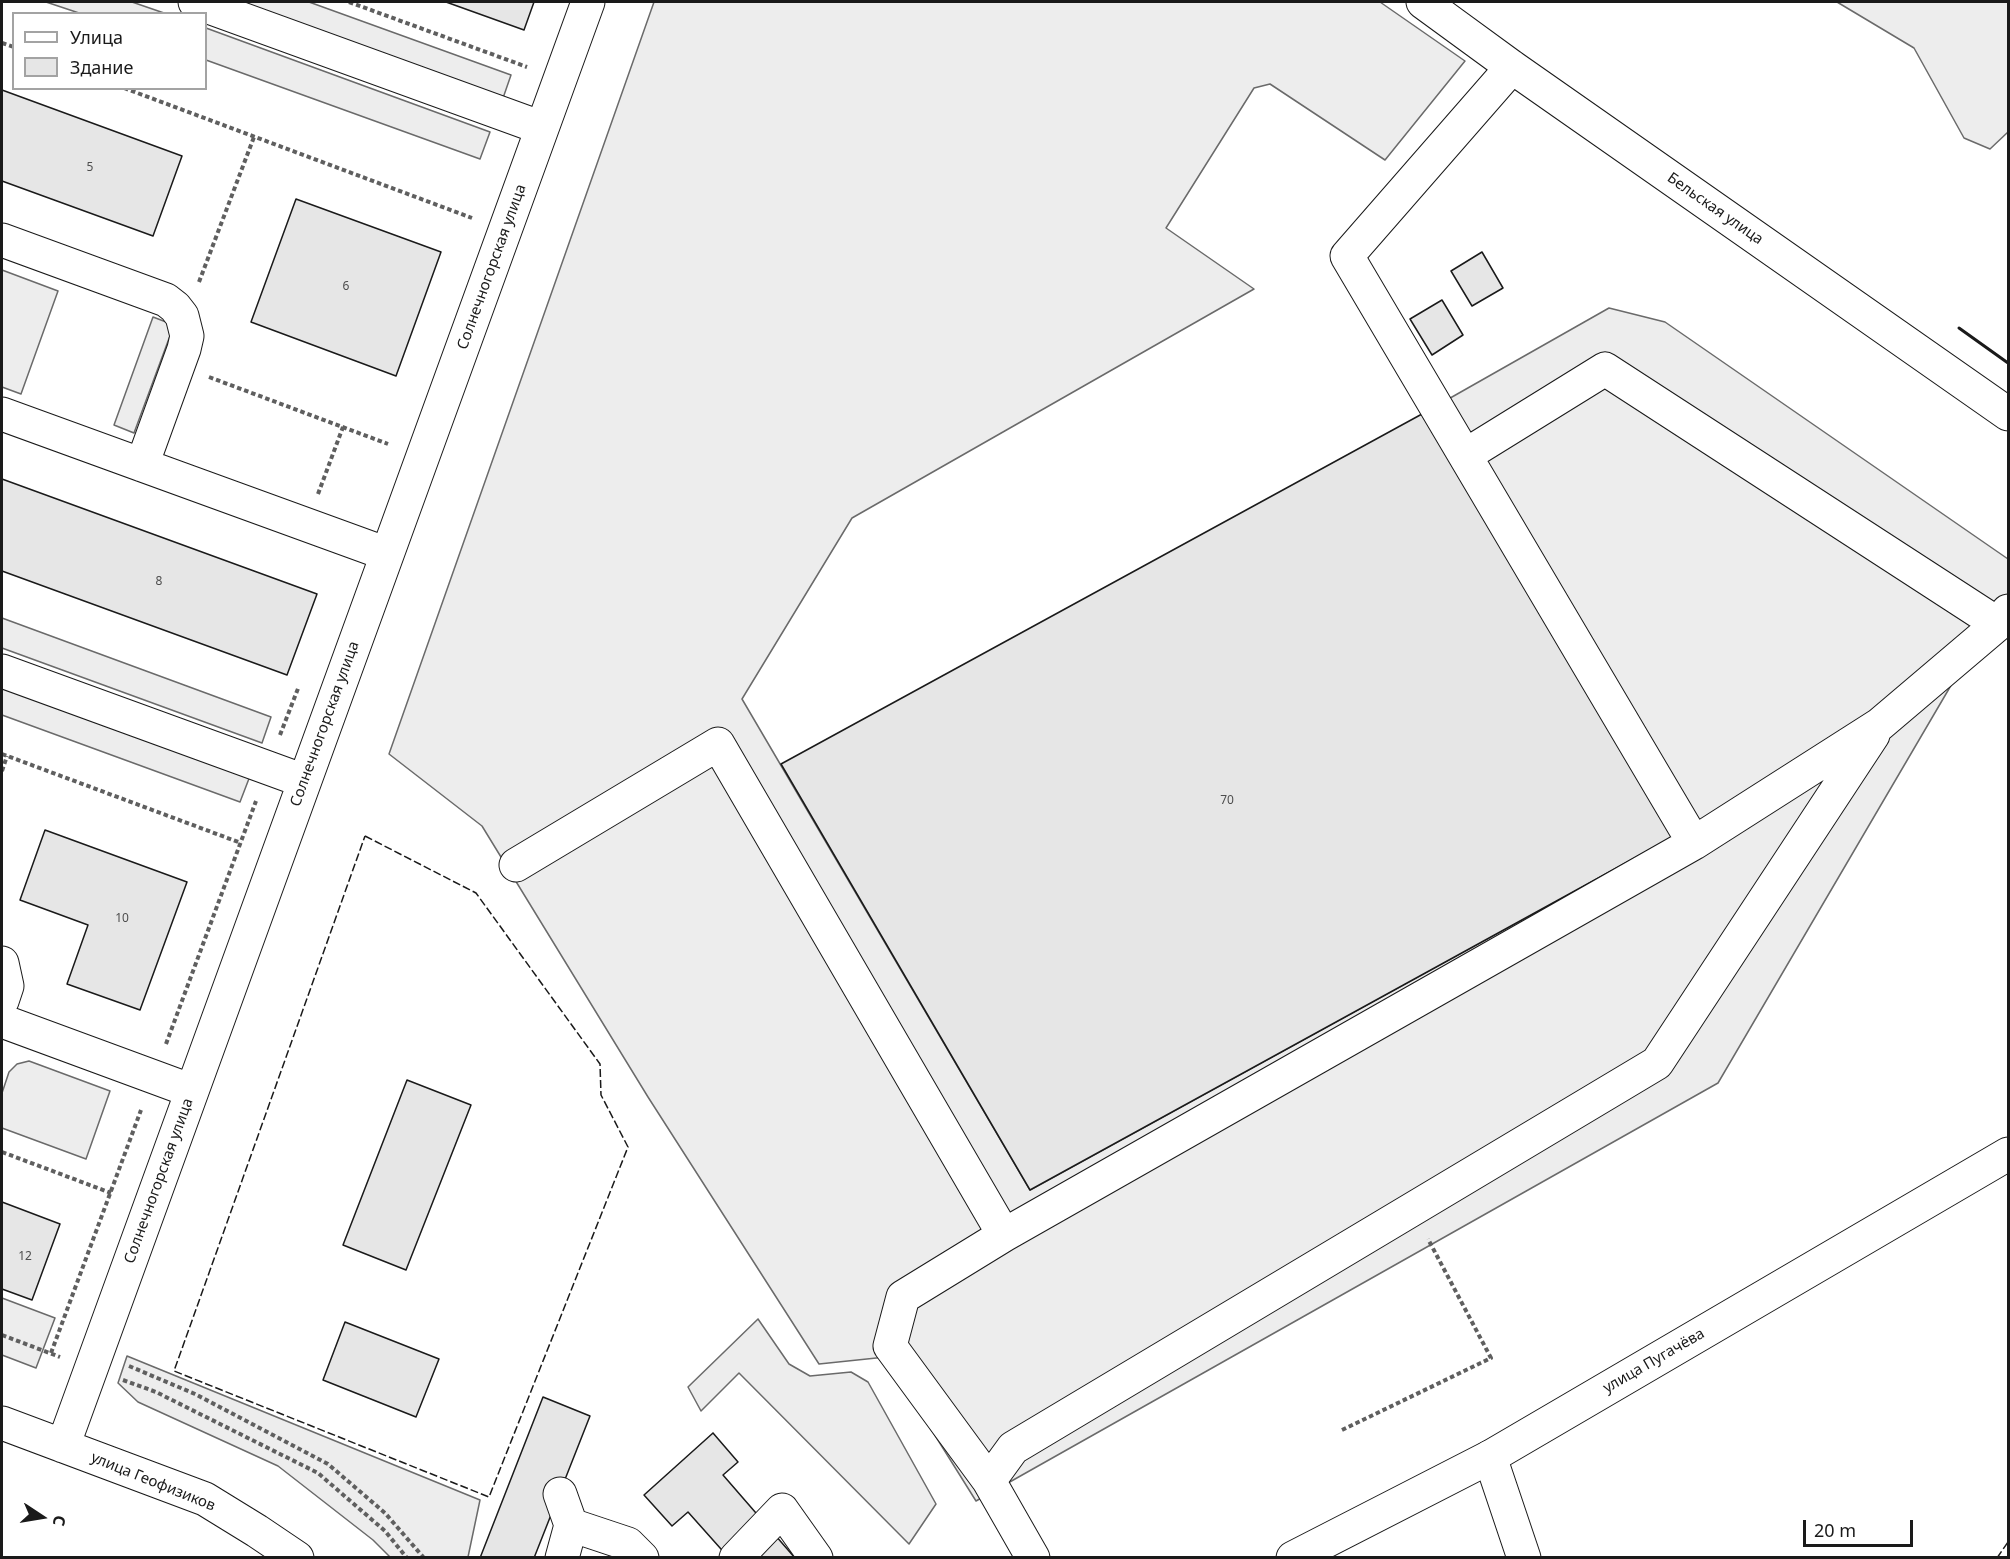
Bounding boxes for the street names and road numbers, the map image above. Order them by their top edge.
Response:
street label: Бельская улица [1664,169,1766,249]
street label: Солнечногорская улица [454,182,530,352]
street label: Солнечногорская улица [287,639,363,809]
street label: Солнечногорская улица [121,1096,197,1266]
street label: улица Пугачёва [1600,1325,1708,1397]
street label: улица Геофизиков [88,1449,218,1515]

